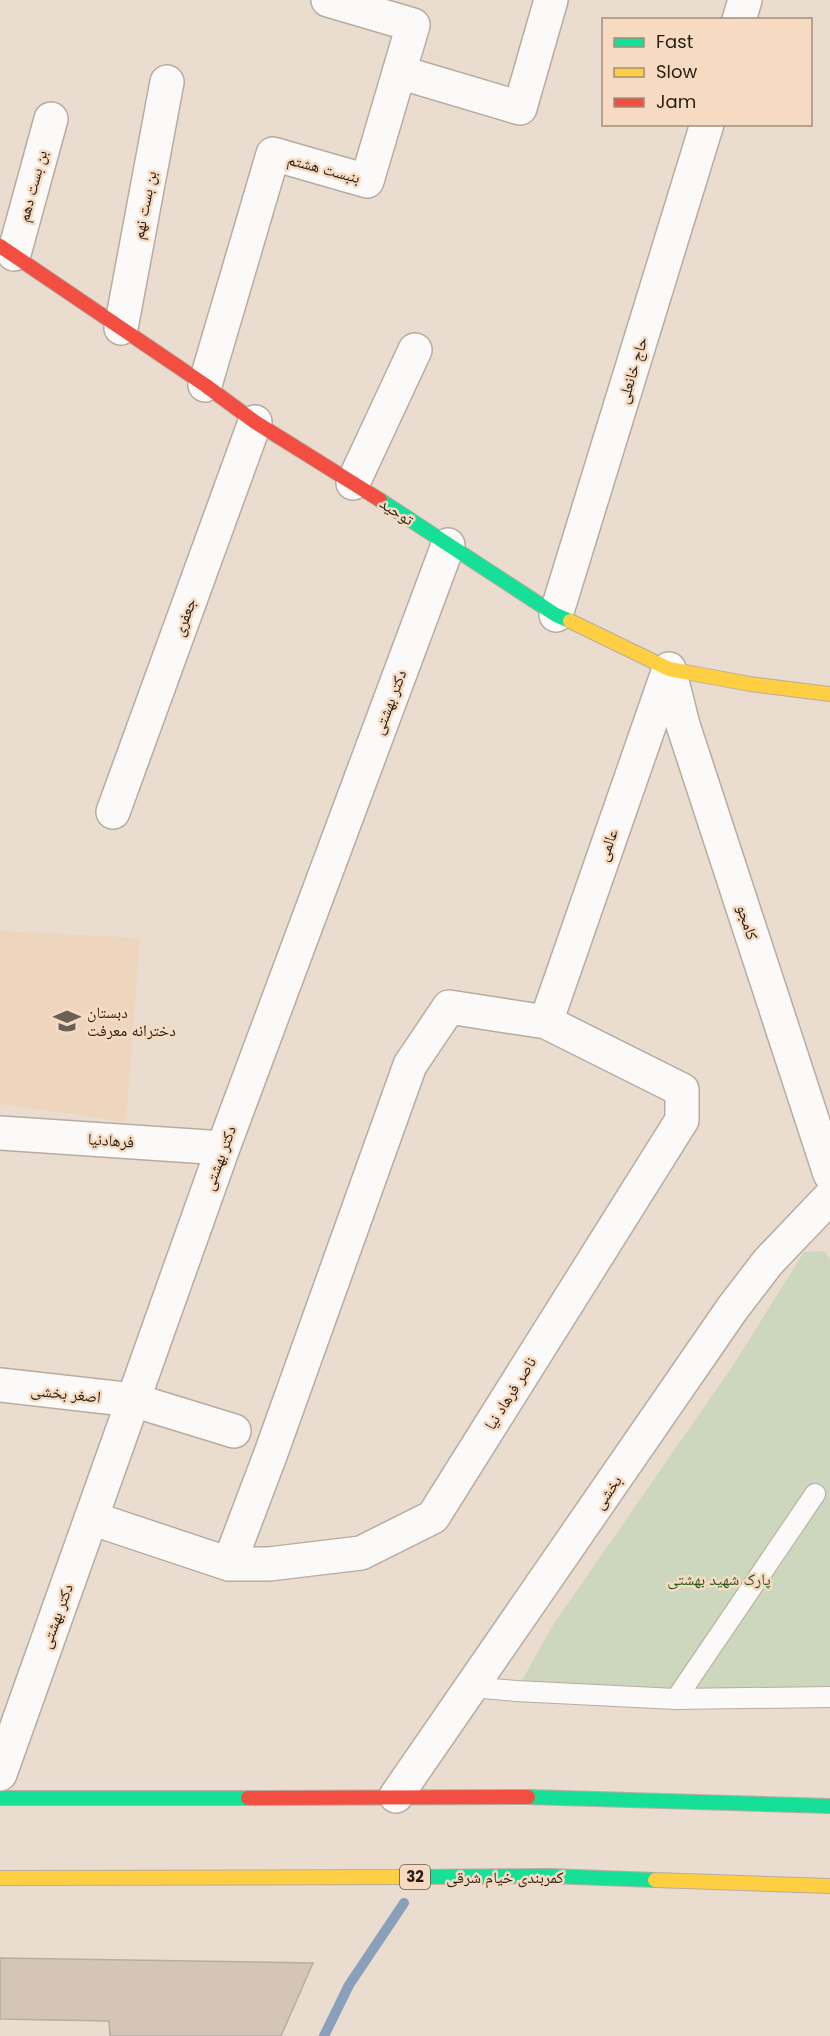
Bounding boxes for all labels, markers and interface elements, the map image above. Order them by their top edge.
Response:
legend [602,18,812,126]
text: Fast [656,29,693,54]
text: Slow [656,59,698,84]
text: Jam [656,89,696,114]
street label: بن بست دهم [12,148,53,225]
street label: بنبست هشتم [285,148,363,189]
street label: بن بست نهم [127,169,162,241]
street label: حاج خانعلی [611,334,654,406]
street label: توحید [375,492,419,531]
street label: جعفری [167,595,202,640]
street label: دکتر بهشتی [367,666,412,738]
street label: عالمی [591,826,624,865]
street label: کامجو [731,901,764,943]
place label: دبستان دخترانه معرفت [87,1001,176,1042]
school or university icon: دبستان دخترانه معرفت [52,1006,82,1036]
street label: دکتر بهشتی [197,1122,242,1194]
street label: فرهادنیا [87,1127,135,1154]
street label: ناصر فرهاد نیا [479,1352,542,1434]
street label: اصغر بخشی [30,1378,102,1409]
street label: بخشی [587,1471,627,1514]
park label: پارک شهید بهشتی [667,1568,771,1591]
street label: دکتر بهشتی [34,1580,79,1652]
road number: 32 [400,1865,430,1889]
street label: کمربندی خیام شرقی [446,1866,564,1889]

